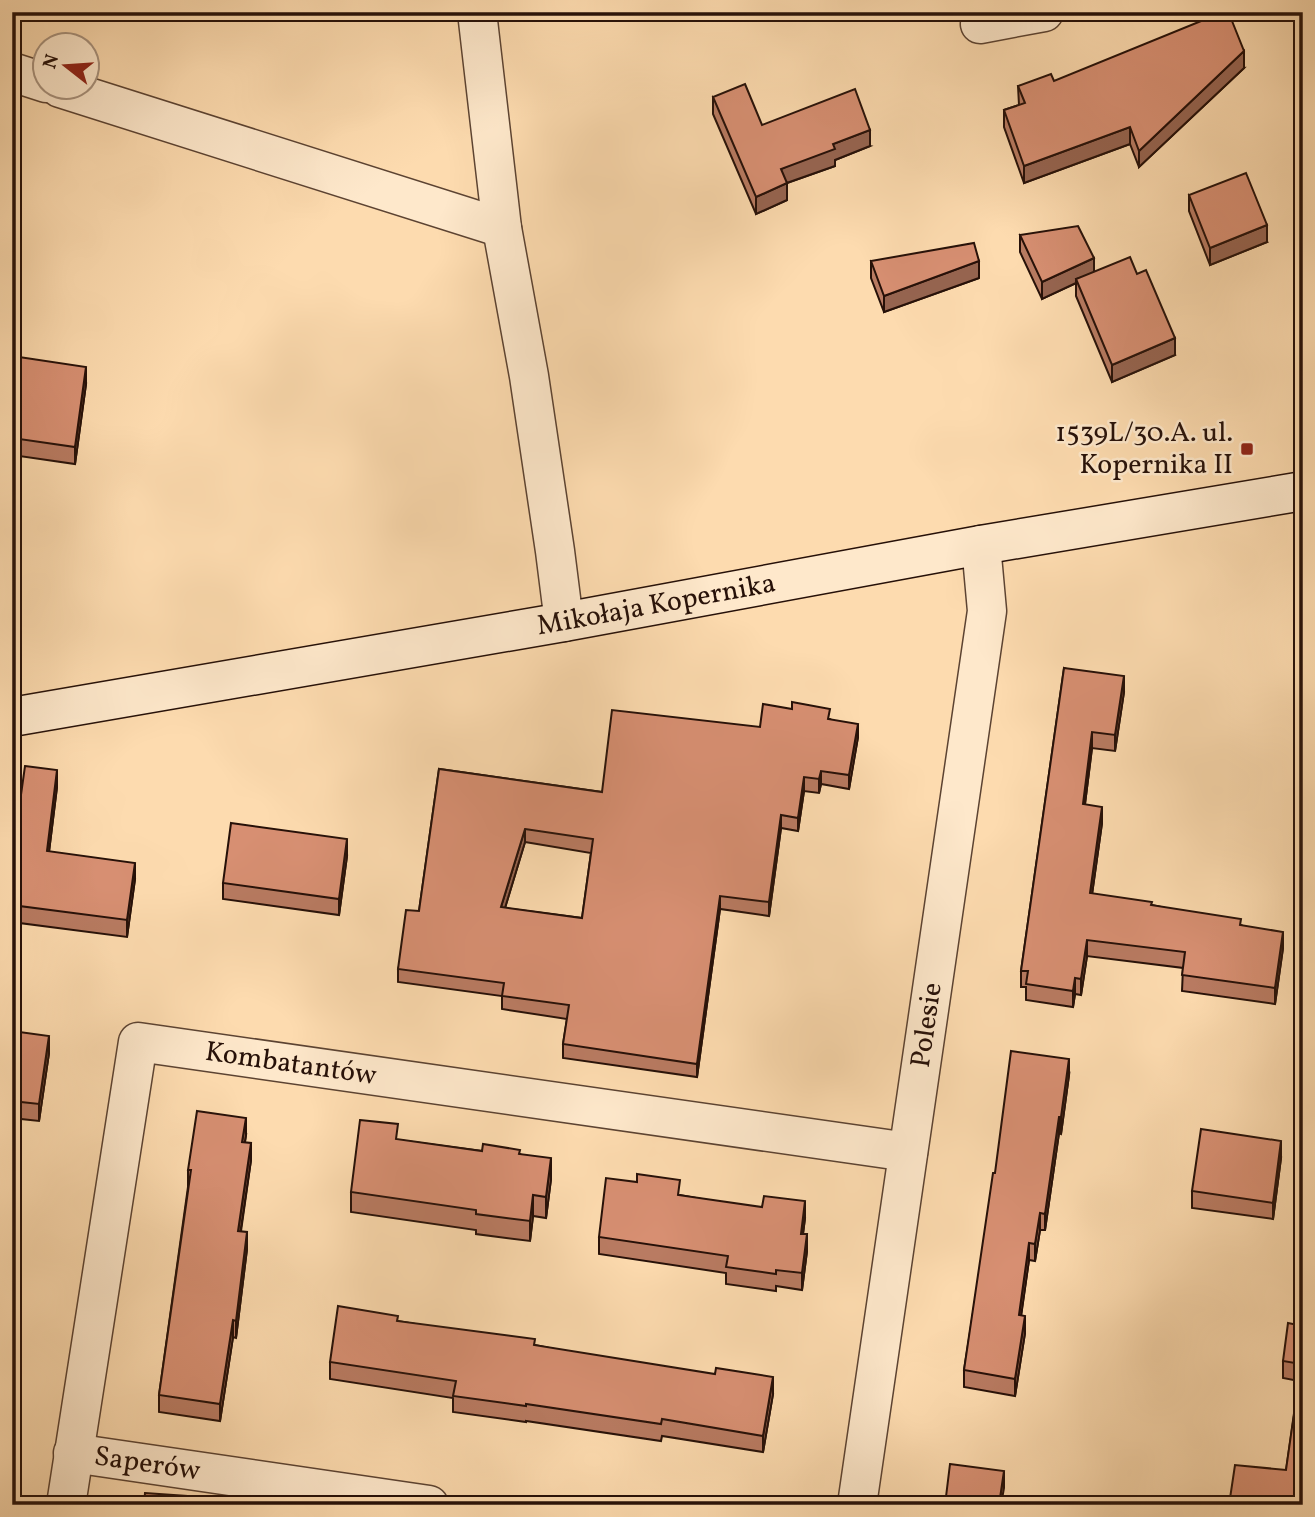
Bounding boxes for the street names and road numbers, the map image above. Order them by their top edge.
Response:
street label: Mikołaja Kopernika [534,564,779,646]
street label: Polesie [901,980,952,1070]
street label: Kombatantów [203,1032,379,1095]
street label: Saperów [92,1437,203,1491]

